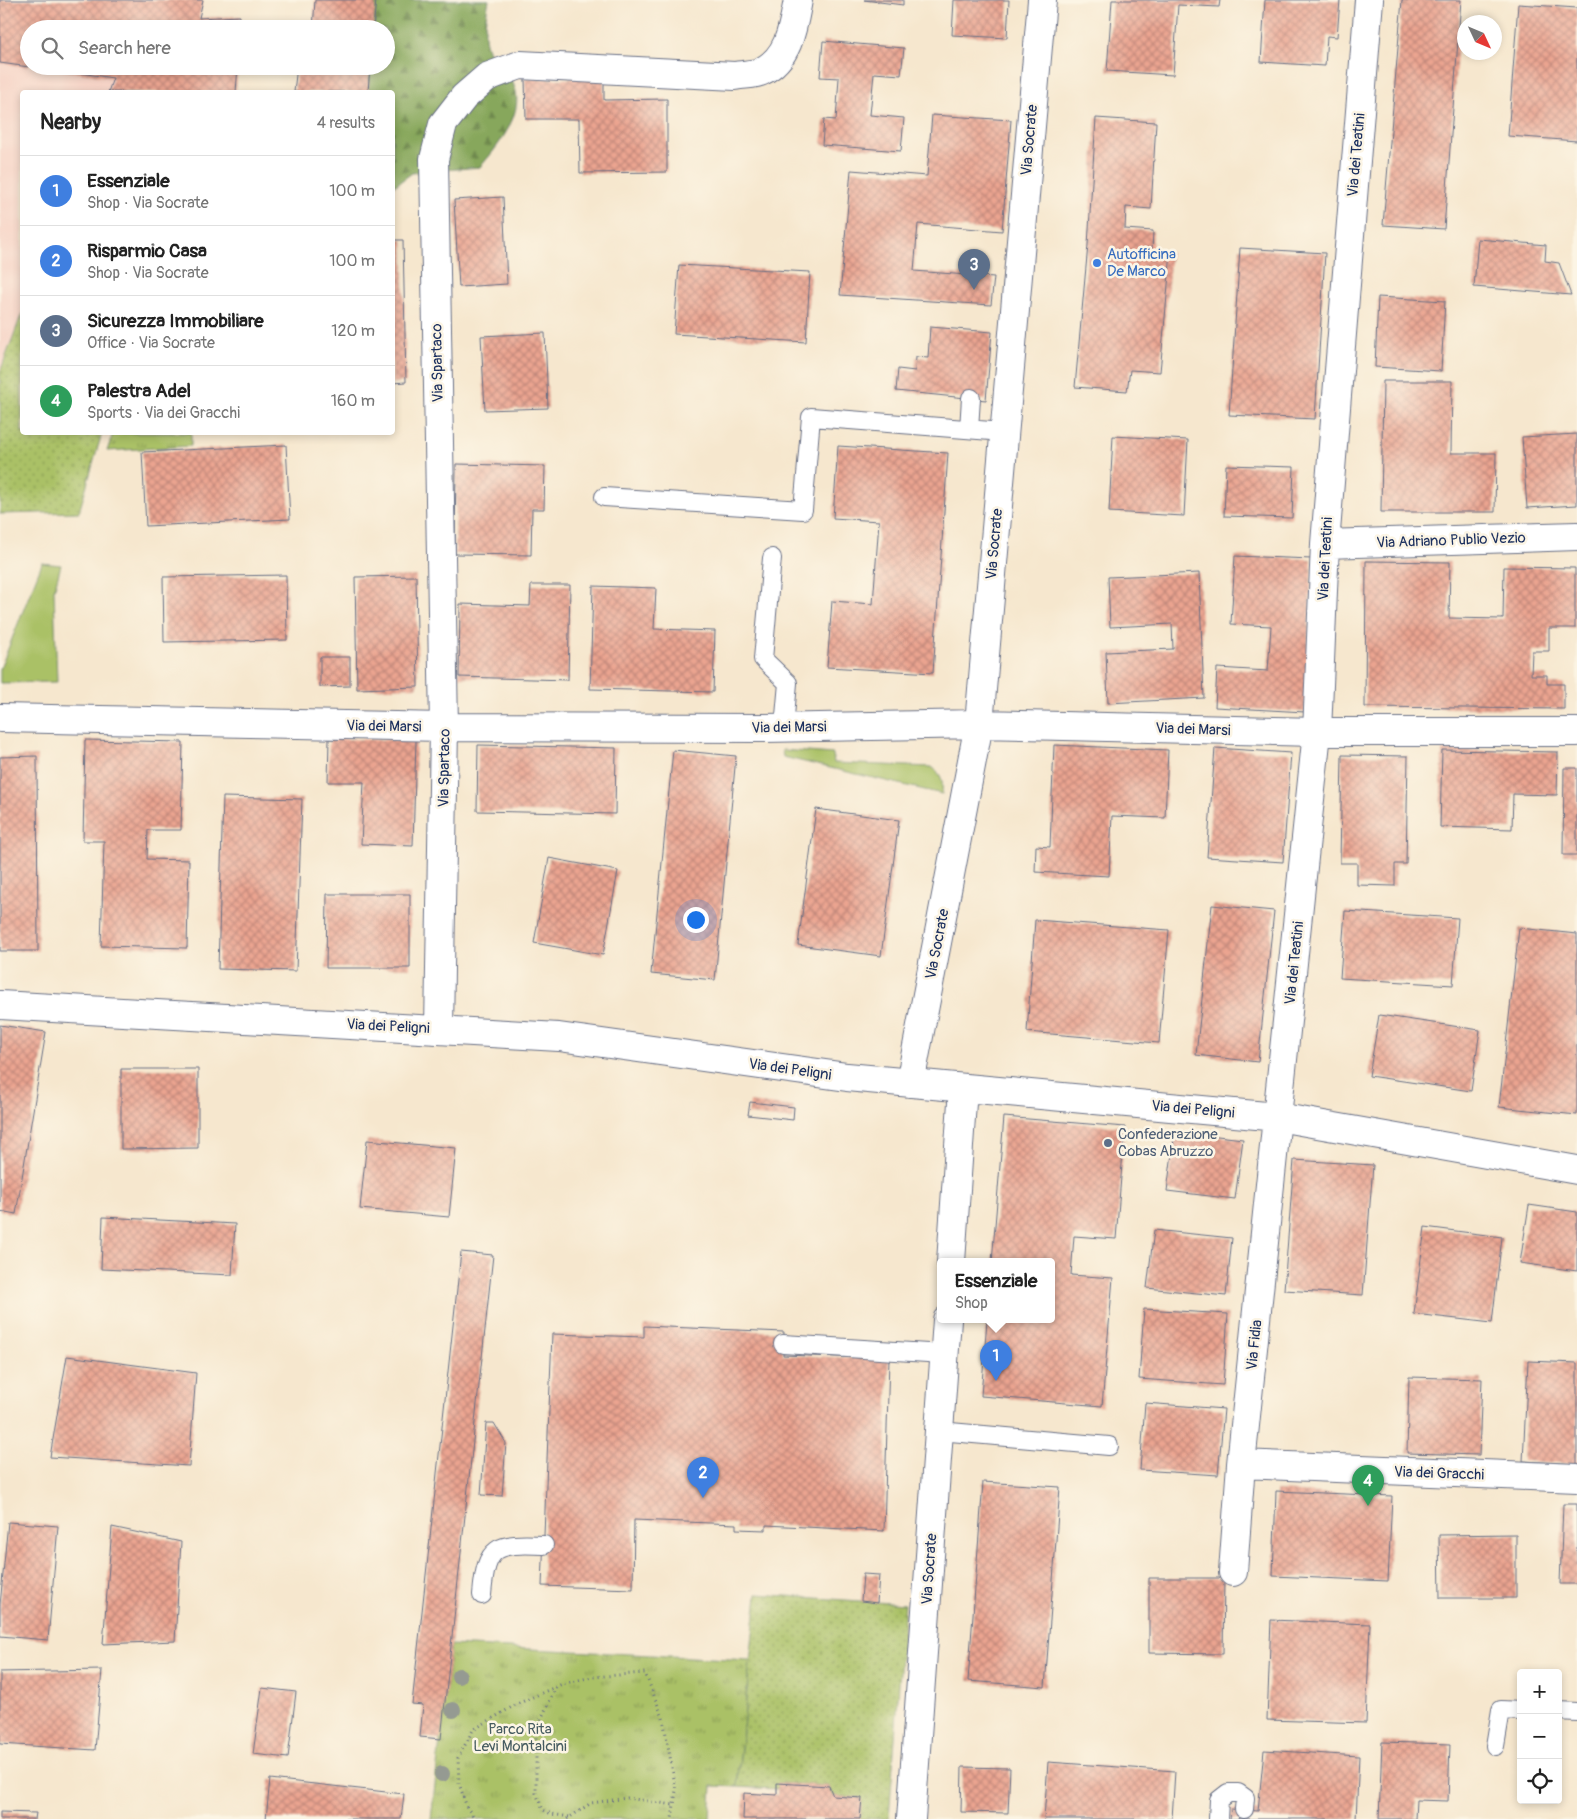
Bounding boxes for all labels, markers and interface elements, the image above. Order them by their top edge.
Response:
north arrow [1457,15,1502,60]
search box [20,20,395,75]
icon: search [38,34,66,62]
text: Search here [78,36,171,60]
street label: Via Socrate [1017,103,1042,177]
text: Nearby [40,109,101,136]
street label: Via dei Teatini [1343,112,1370,198]
text: 4 results [317,113,375,133]
text: Essenziale [87,169,170,193]
text: 1 [53,181,59,201]
text: 100 m [329,181,375,201]
text: Shop · Via Socrate [87,193,209,213]
text: Risparmio Casa [87,239,207,263]
place label: Autofficina De Marco [1107,245,1176,281]
pin: 3 [958,249,990,290]
text: 2 [52,251,60,271]
text: 100 m [329,251,375,271]
marker: Autofficina De Marco [1091,257,1103,269]
text: Shop · Via Socrate [87,263,209,283]
text: Sicurezza Immobiliare [87,309,264,333]
text: 3 [52,321,60,341]
text: 120 m [331,321,375,341]
street label: Via Spartaco [427,323,448,403]
text: Office · Via Socrate [87,333,215,353]
text: Palestra Adel [87,379,191,403]
text: 4 [51,391,61,411]
text: 160 m [331,391,375,411]
text: Sports · Via dei Gracchi [87,403,240,423]
street label: Via Socrate [982,507,1007,581]
street label: Via dei Teatini [1314,516,1337,601]
street label: Via Adriano Publio Vezio [1376,528,1526,553]
street label: Via dei Marsi [346,716,422,737]
street label: Via dei Marsi [751,717,827,738]
street label: Via dei Marsi [1155,719,1231,740]
street label: Via Spartaco [434,728,455,808]
your location [683,907,709,933]
street label: Via Socrate [921,907,954,981]
street label: Via dei Teatini [1281,920,1308,1006]
street label: Via dei Peligni [346,1015,430,1038]
street label: Via dei Peligni [747,1054,833,1085]
street label: Via dei Peligni [1151,1096,1236,1123]
place label: Confederazione Cobas Abruzzo [1118,1125,1218,1161]
marker: Confederazione Cobas Abruzzo [1102,1137,1114,1149]
popup [937,1258,1055,1323]
text: Essenziale [955,1269,1037,1293]
text: Shop [955,1293,988,1313]
street label: Via Fidia [1242,1319,1267,1371]
pin: 1 [980,1340,1012,1381]
pin: 2 [687,1457,719,1498]
street label: Via dei Gracchi [1394,1462,1485,1485]
pin: 4 [1352,1465,1384,1506]
street label: Via Socrate [918,1532,942,1605]
map controls [1517,1669,1562,1804]
button: + [1517,1669,1562,1714]
button: − [1517,1714,1562,1759]
park label: Parco Rita Levi Montalcini [473,1720,567,1756]
button: locate [1517,1759,1562,1804]

